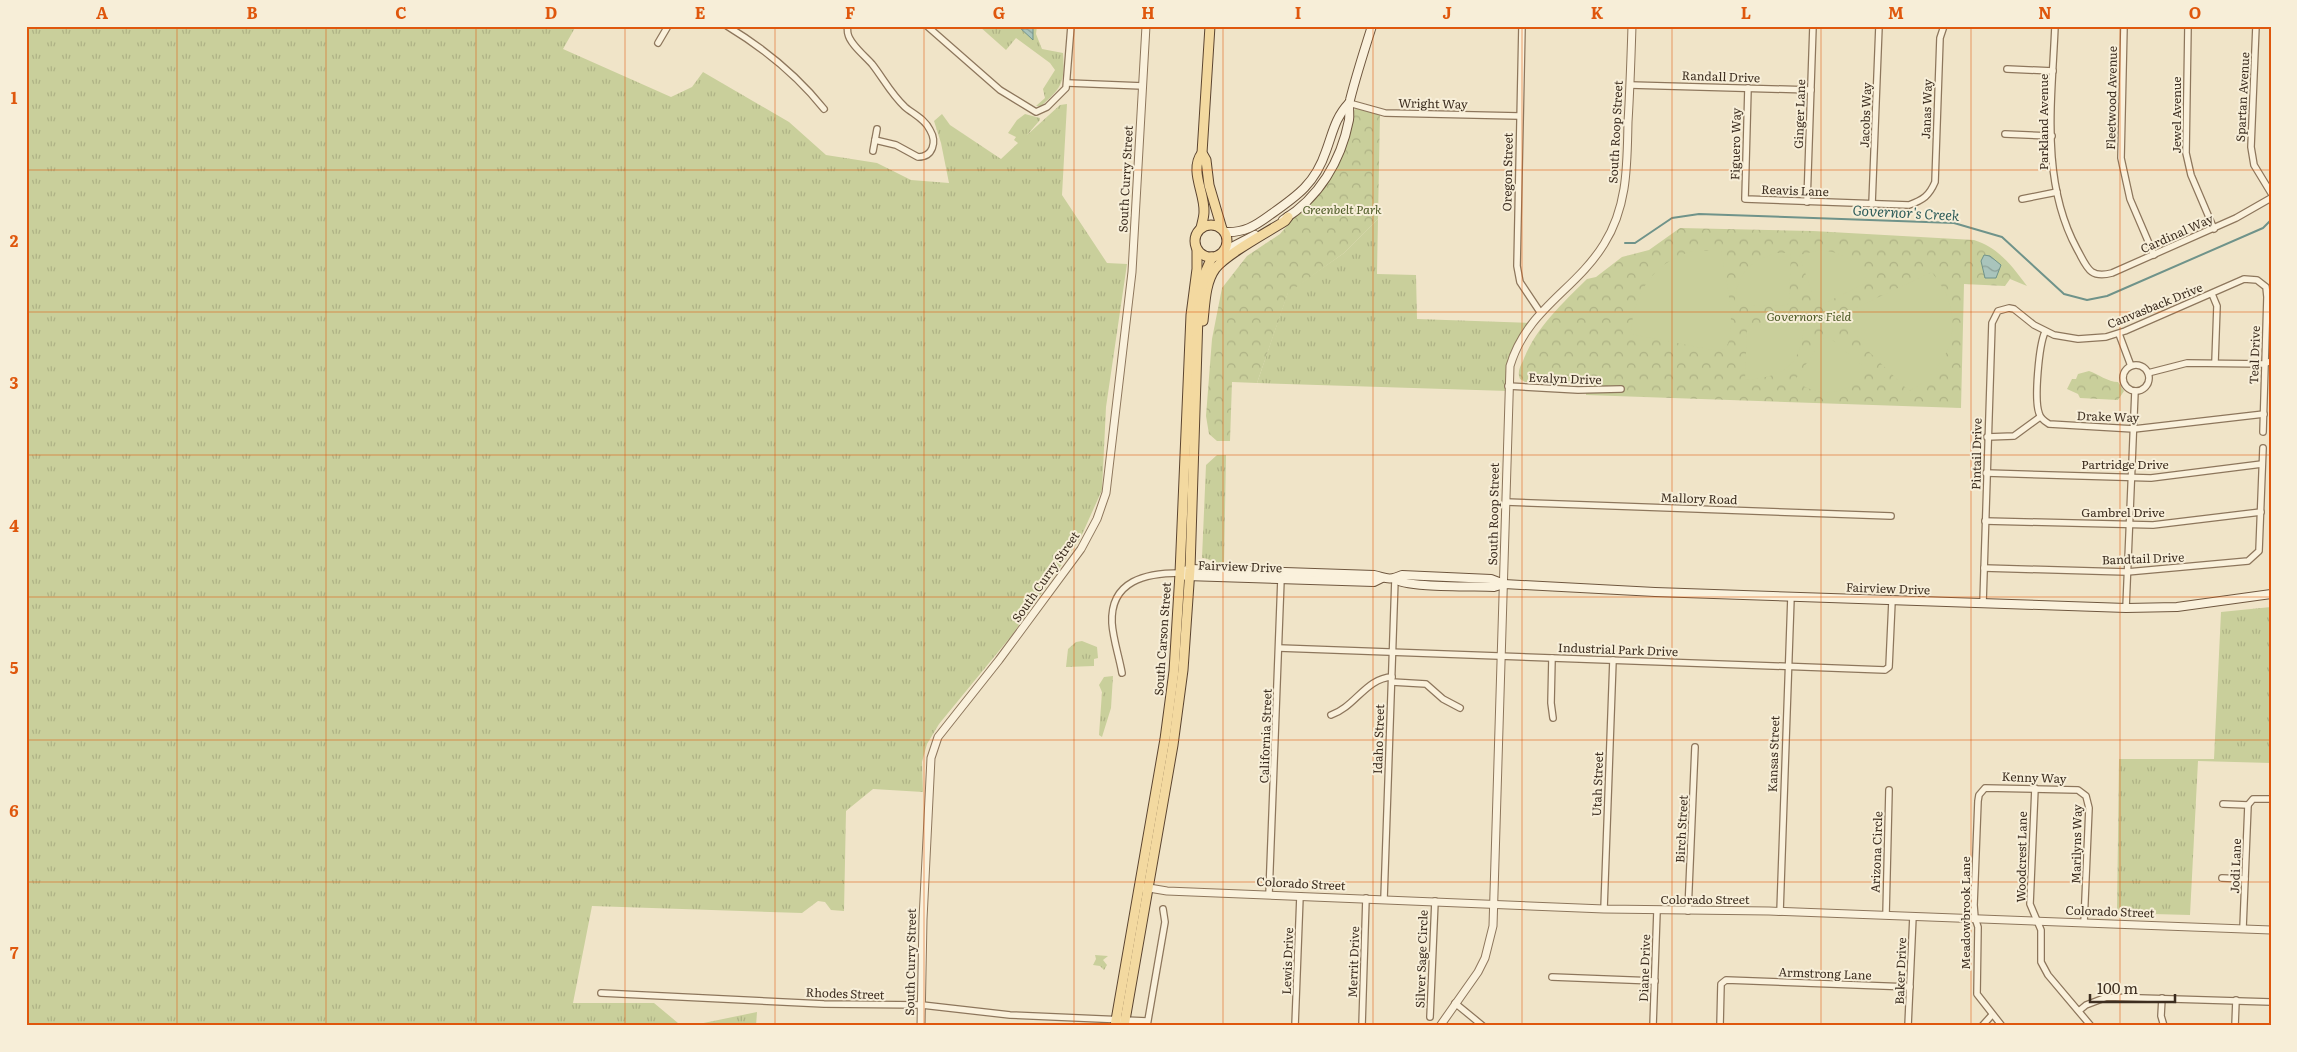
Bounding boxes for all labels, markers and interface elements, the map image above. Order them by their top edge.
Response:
text: A [96,0,108,24]
text: B [246,0,258,24]
text: C [395,0,407,24]
text: D [545,0,557,24]
text: E [695,0,706,24]
text: F [845,0,855,24]
text: G [993,0,1005,24]
text: H [1141,0,1155,24]
text: I [1295,0,1301,24]
text: J [1442,0,1452,24]
text: K [1591,0,1604,24]
text: L [1741,0,1751,24]
text: M [1888,0,1904,24]
text: N [2038,0,2052,24]
text: O [2189,0,2201,24]
street label: Fleetwood Avenue [2101,46,2121,150]
street label: Spartan Avenue [2231,51,2253,142]
street label: Randall Drive [1681,66,1761,86]
street label: Parkland Avenue [2034,74,2052,170]
street label: Jewel Avenue [2167,76,2185,154]
street label: Janas Way [1916,78,1936,139]
street label: Ginger Lane [1789,79,1809,149]
street label: South Roop Street [1603,80,1627,184]
street label: Jacobs Way [1855,82,1875,148]
text: 1 [11,85,18,109]
street label: Wright Way [1398,93,1468,113]
street label: Figuero Way [1725,108,1745,180]
street label: South Curry Street [1113,125,1137,233]
street label: Oregon Street [1497,132,1517,212]
street label: Reavis Lane [1761,180,1829,200]
water label: Governor's Creek [1852,199,1960,225]
park label: Greenbelt Park [1302,200,1382,218]
street label: Cardinal Way [2137,209,2216,257]
text: 2 [10,228,19,252]
street label: Canvasback Drive [2104,278,2205,332]
park label: Governors Field [1767,307,1852,325]
street label: Teal Drive [2244,325,2264,385]
street label: Evalyn Drive [1528,368,1602,388]
text: 3 [10,370,19,394]
street label: Drake Way [2076,406,2140,426]
street label: Pintail Drive [1966,418,1986,490]
street label: Partridge Drive [2081,455,2169,473]
street label: South Roop Street [1483,462,1503,566]
street label: Mallory Road [1660,488,1739,508]
street label: Gambrel Drive [2081,503,2165,521]
text: 4 [9,513,19,537]
street label: South Curry Street [1007,527,1083,626]
street label: Bandtail Drive [2101,548,2185,568]
street label: Fairview Drive [1197,556,1283,576]
street label: Fairview Drive [1845,578,1931,598]
street label: South Carson Street [1149,581,1175,696]
street label: Industrial Park Drive [1558,638,1678,660]
text: 5 [10,655,19,679]
street label: California Street [1254,688,1276,784]
street label: Idaho Street [1368,703,1388,774]
street label: Kansas Street [1763,715,1783,793]
street label: Utah Street [1587,751,1607,817]
street label: Kenny Way [2001,767,2067,787]
street label: Birch Street [1670,794,1692,863]
text: 6 [9,798,19,822]
street label: Marilyns Way [2066,804,2086,884]
street label: Arizona Circle [1866,811,1886,893]
street label: Woodcrest Lane [2011,811,2031,903]
street label: Jodi Lane [2225,838,2245,894]
street label: Meadowbrook Lane [1956,856,1974,970]
street label: Colorado Street [1256,872,1346,894]
street label: Colorado Street [1660,890,1750,908]
street label: Colorado Street [2065,900,2155,922]
street label: South Curry Street [900,908,920,1016]
street label: Silver Sage Circle [1410,909,1432,1008]
street label: Merrit Drive [1343,926,1363,998]
street label: Lewis Drive [1277,927,1297,995]
street label: Diane Drive [1634,934,1654,1002]
street label: Baker Drive [1890,937,1910,1005]
text: 7 [10,940,19,964]
street label: Armstrong Lane [1778,962,1872,984]
scale bar [2090,972,2174,1004]
text: 100 m [2097,976,2138,999]
street label: Rhodes Street [805,983,885,1003]

